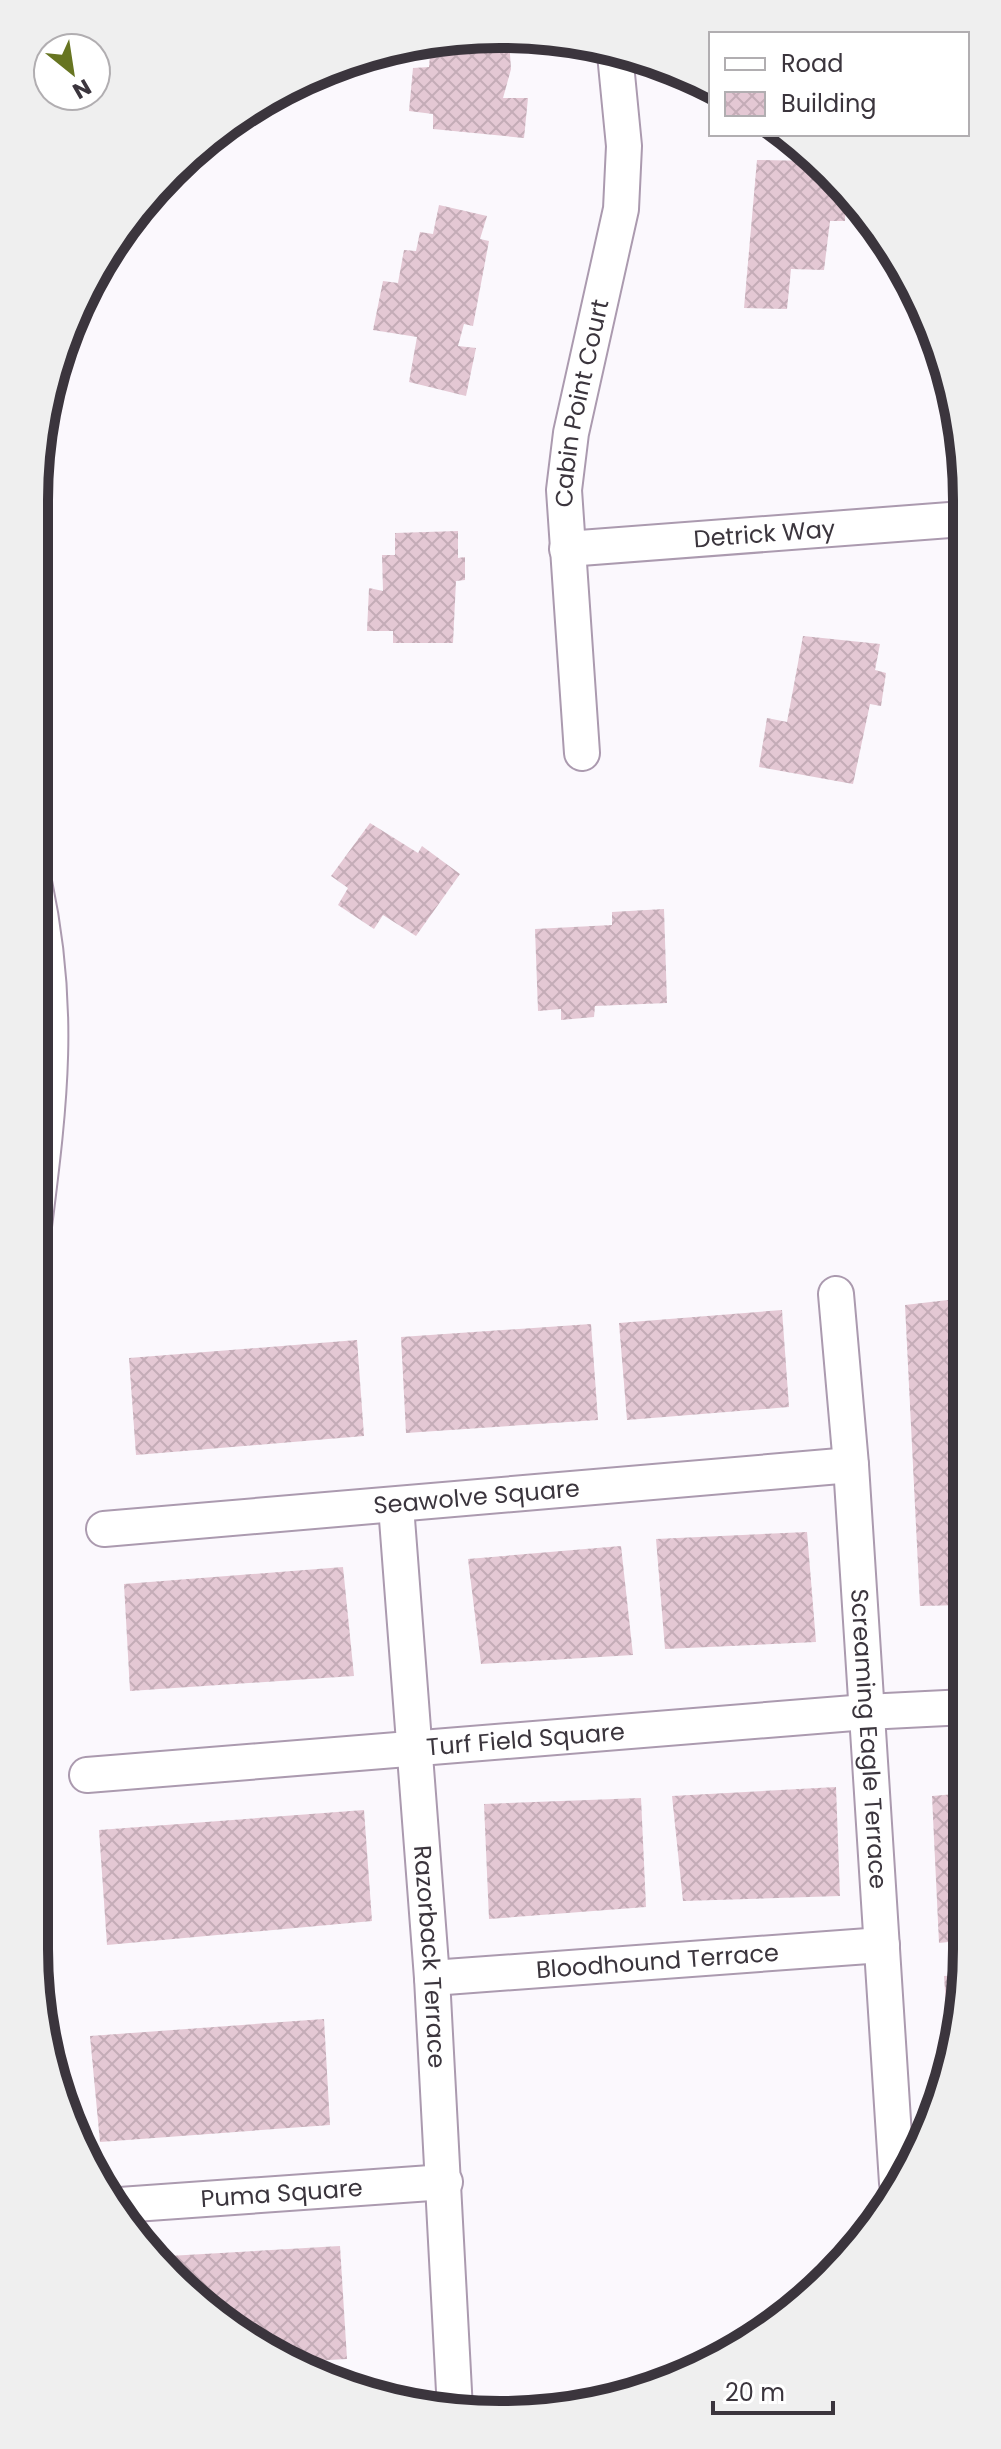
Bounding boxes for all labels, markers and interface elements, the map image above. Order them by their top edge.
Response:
north arrow [32,32,112,112]
legend [709,32,969,136]
text: Road [781,47,843,80]
text: N [67,71,97,106]
text: Building [781,87,877,120]
street label: Cabin Point Court [547,296,616,508]
street label: Detrick Way [692,512,837,555]
street label: Seawolve Square [372,1471,581,1522]
street label: Screaming Eagle Terrace [843,1588,895,1890]
street label: Turf Field Square [425,1715,626,1763]
street label: Razorback Terrace [406,1844,454,2069]
street label: Bloodhound Terrace [535,1936,780,1986]
street label: Puma Square [199,2171,364,2215]
scale bar [713,2365,833,2415]
text: 20 m [725,2376,785,2409]

